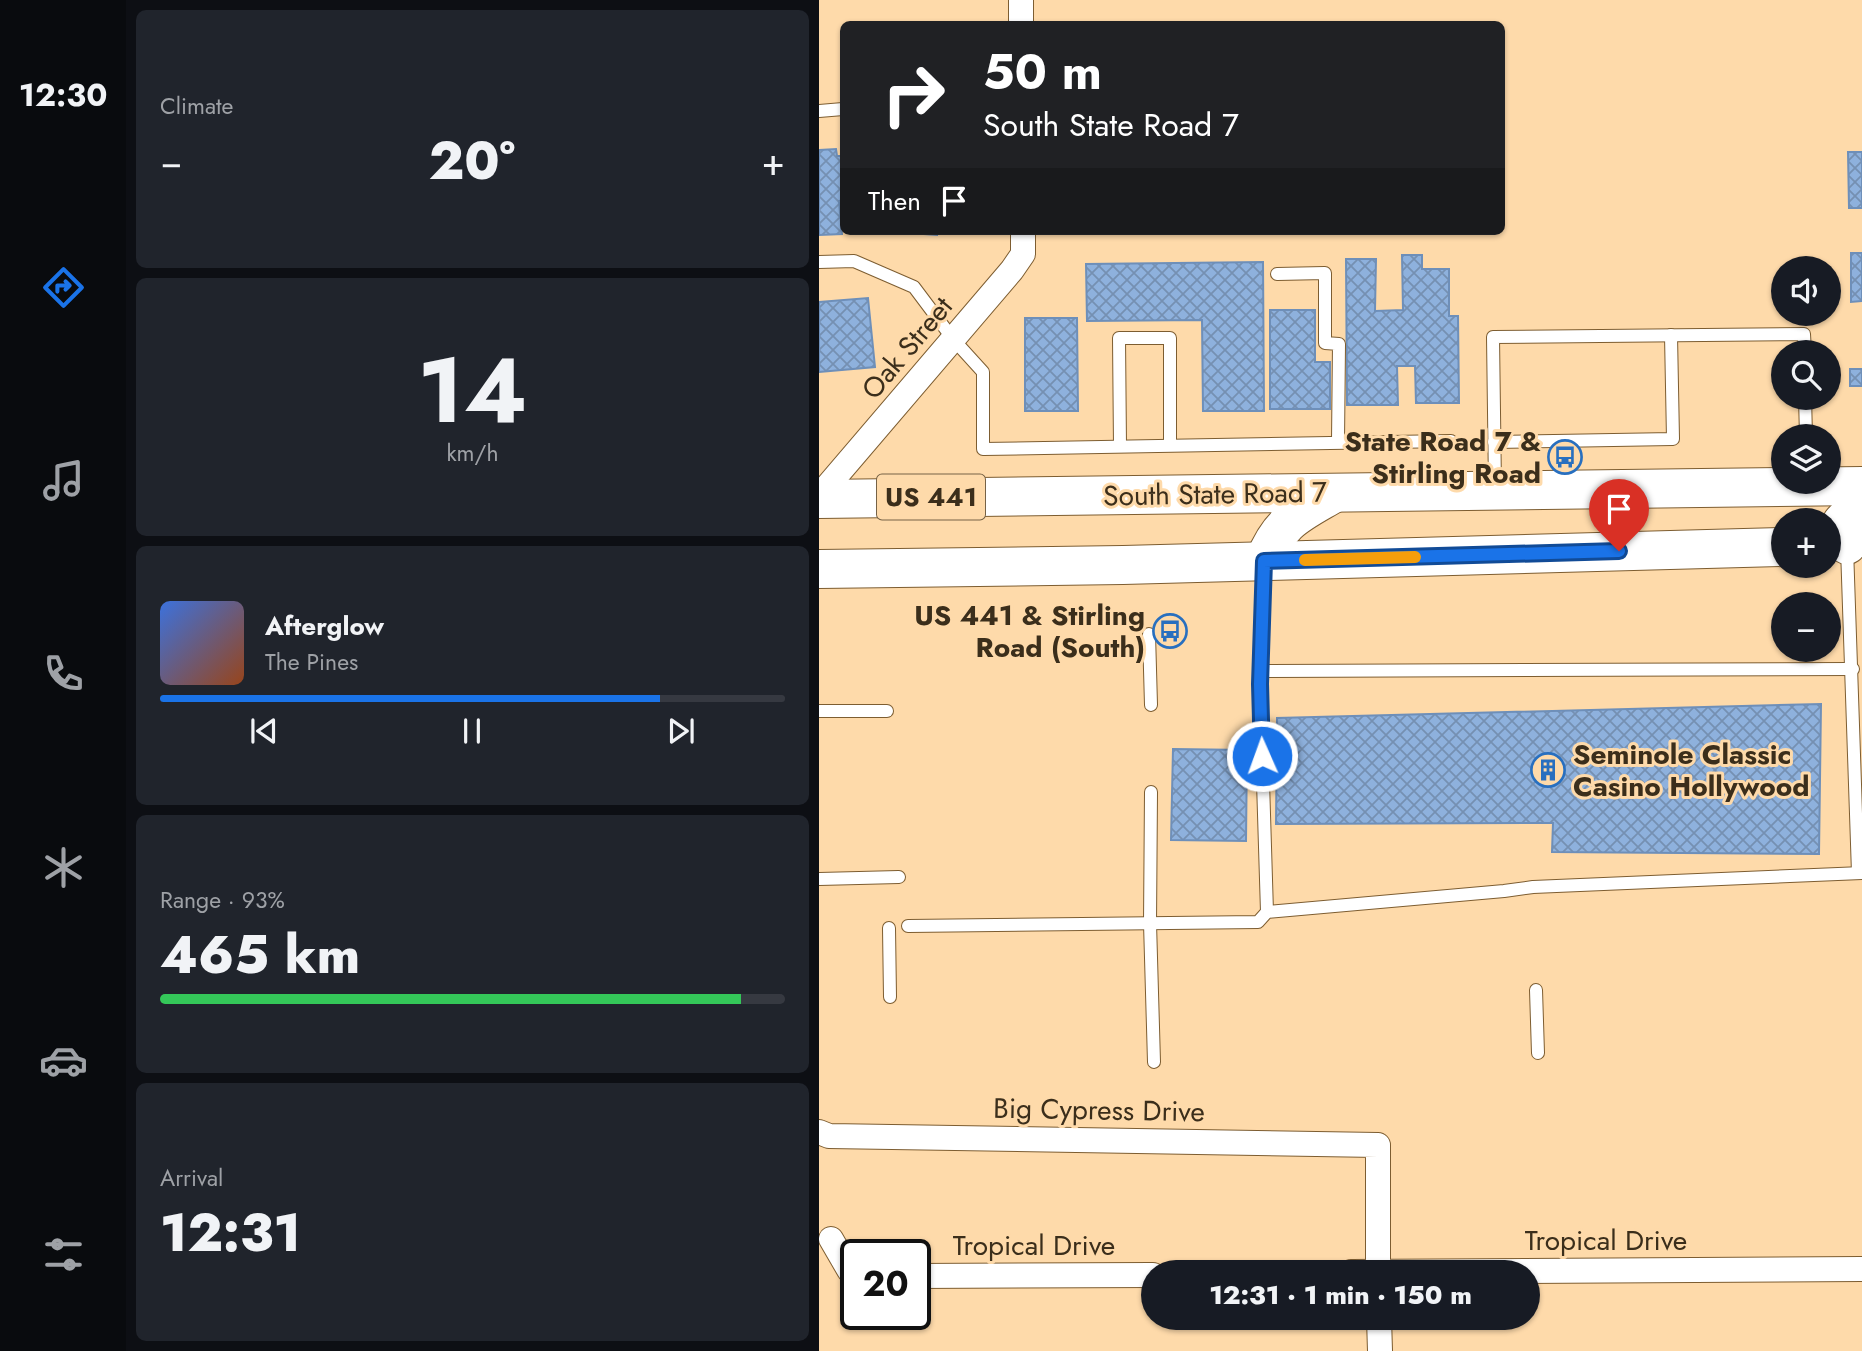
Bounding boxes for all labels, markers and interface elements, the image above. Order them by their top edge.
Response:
text: 50 m [983,37,1102,107]
icon: right [868,49,959,140]
text: 12:30 [19,72,107,118]
text: Climate [160,89,233,123]
text: South State Road 7 [983,102,1239,148]
text: 20° [429,123,515,199]
text: − [160,134,182,189]
text: + [762,134,785,189]
text: Then [868,182,921,220]
icon: arrive [935,182,973,220]
map controls [1771,256,1841,662]
button: sound [1771,256,1841,326]
icon: directions [39,263,88,312]
street label: Oak Street [852,287,962,408]
text: 14 [418,325,527,456]
button: search [1771,340,1841,410]
place label: State Road 7 & Stirling Road [1344,421,1541,494]
button: layers [1771,424,1841,494]
text: km/h [447,436,498,470]
bus stop icon: State Road 7 & Stirling Road [1546,438,1584,476]
icon: music [39,456,88,505]
street label: South State Road 7 [1103,472,1327,516]
road number: US 441 [877,475,985,520]
pin [1589,479,1649,551]
icon: arrive [1600,490,1638,528]
button: + [1771,508,1841,578]
button: − [1771,592,1841,662]
place label: US 441 & Stirling Road (South) [914,595,1145,668]
text: Afterglow [265,607,384,645]
bus stop icon: US 441 & Stirling Road (South) [1151,612,1189,650]
text: The Pines [265,645,358,679]
icon: phone [39,649,88,698]
icon: previous [245,712,283,750]
icon: pause [453,712,491,750]
icon: next [662,712,700,750]
position arrow [1225,719,1299,793]
place label: Seminole Classic Casino Hollywood [1573,734,1810,807]
building icon: Seminole Classic Casino Hollywood [1529,751,1567,789]
icon: climate [39,843,88,892]
text: Range · 93% [160,883,285,917]
text: 465 km [160,917,360,993]
icon: car [39,1036,88,1085]
street label: Big Cypress Drive [993,1088,1205,1132]
text: Arrival [160,1161,223,1195]
text: 12:31 [160,1195,301,1271]
street label: Tropical Drive [1525,1220,1687,1261]
street label: Tropical Drive [953,1225,1115,1266]
icon: filters [39,1230,88,1279]
speed limit sign: 20 [840,1239,931,1330]
text: 12:31 · 1 min · 150 m [1209,1276,1472,1314]

